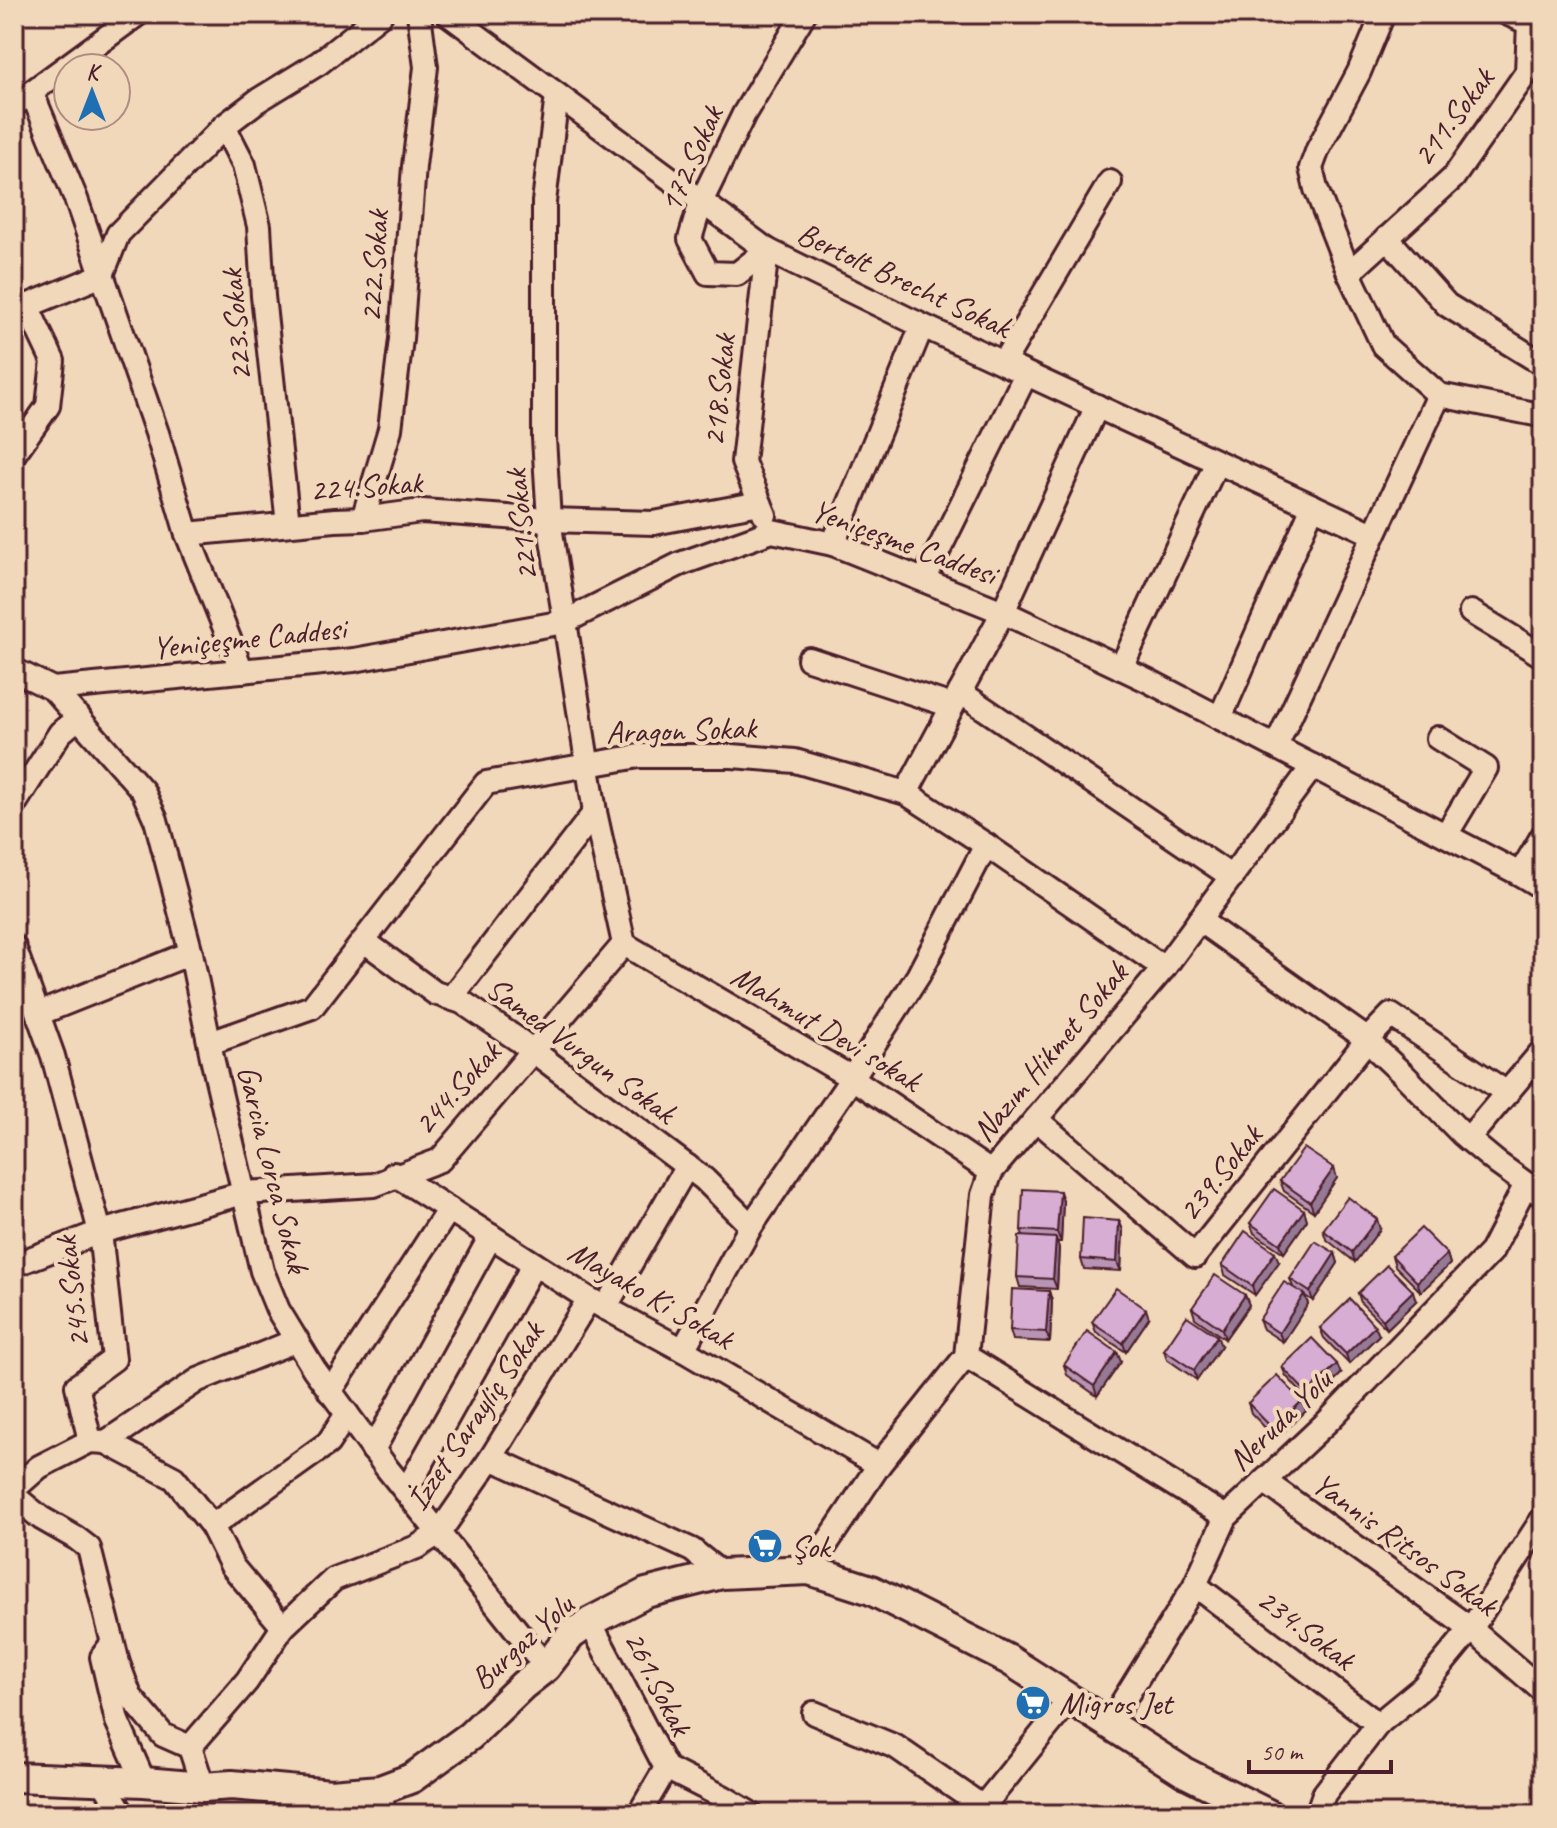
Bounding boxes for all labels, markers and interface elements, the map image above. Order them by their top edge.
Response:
north arrow [52,52,132,132]
street label: 211.Sokak [1403,58,1505,174]
text: K [86,59,102,87]
street label: 172.Sokak [649,97,733,219]
street label: 222.Sokak [350,206,399,323]
street label: Bertolt Brecht Sokak [791,213,1019,348]
street label: 223.Sokak [210,265,261,383]
street label: 218.Sokak [693,330,745,448]
street label: 224.Sokak [309,461,426,510]
street label: 221.Sokak [495,465,547,583]
street label: Yeniçeşme Caddesi [806,490,1006,596]
street label: Yeniçeşme Caddesi [150,607,352,669]
street label: Aragon Sokak [605,707,759,753]
street label: Nazım Hikmet Sokak [963,952,1138,1150]
street label: Mahmut Devi sokak [724,955,930,1102]
street label: Samed Vurgun Sokak [478,967,686,1134]
street label: 244.Sokak [404,1031,511,1143]
street label: Garcia Lorca Sokak [227,1061,319,1279]
street label: 239.Sokak [1169,1115,1273,1230]
street label: 245.Sokak [45,1231,99,1350]
street label: Mayako Ki Sokak [561,1231,743,1360]
street label: İzzet Sarayliç Sokak [397,1312,554,1518]
street label: Neruda Yolu [1219,1359,1342,1480]
street label: Yannis Ritsos Sokak [1304,1463,1508,1626]
place label: Şok [791,1526,832,1567]
supermarket icon: Şok [746,1527,784,1565]
street label: 234.Sokak [1249,1579,1365,1681]
street label: Burgaz Yolu [462,1584,584,1699]
street label: 261.Sokak [614,1624,703,1744]
place label: Migros Jet [1059,1683,1175,1724]
supermarket icon: Migros Jet [1014,1684,1052,1722]
scale bar [1249,1724,1391,1774]
text: 50 m [1261,1737,1304,1767]

